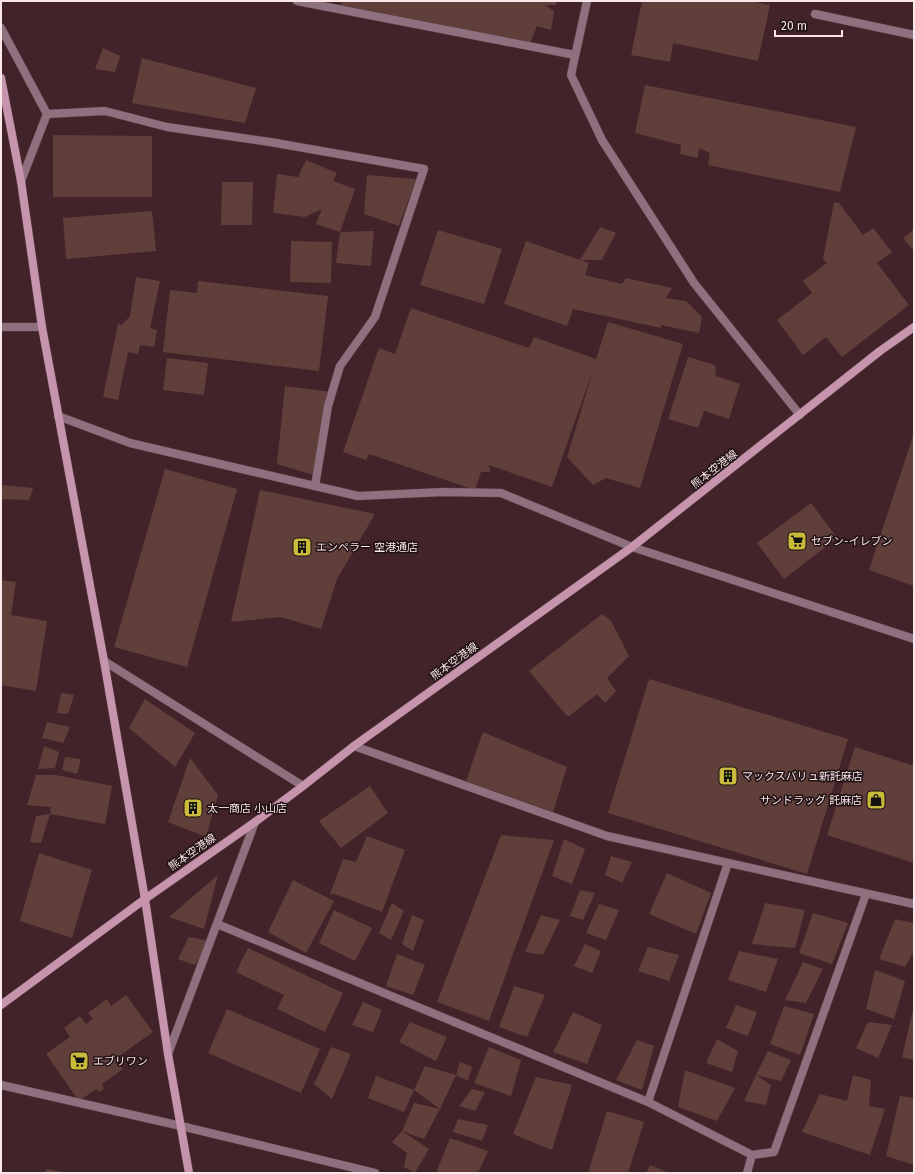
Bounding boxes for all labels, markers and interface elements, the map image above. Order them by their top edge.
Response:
scale bar [775,12,842,38]
text: 20 m [781,19,807,33]
street label: 熊本空港線 [689,447,740,491]
supermarket icon: セブン-イレブン [786,530,808,552]
place label: セブン-イレブン [811,535,892,548]
building icon: エンペラー 空港通店 [291,536,313,558]
place label: エンペラー 空港通店 [316,541,418,554]
street label: 熊本空港線 [428,640,480,683]
building icon: マックスバリュ新託麻店 [717,765,739,787]
place label: マックスバリュ新託麻店 [742,770,863,783]
shop icon: サンドラッグ 託麻店 [865,789,887,811]
place label: サンドラッグ 託麻店 [760,794,862,807]
building icon: 太一商店 小山店 [182,797,204,819]
place label: 太一商店 小山店 [207,802,287,815]
street label: 熊本空港線 [166,831,219,874]
supermarket icon: エブリワン [68,1050,90,1072]
place label: エブリワン [93,1055,148,1068]

